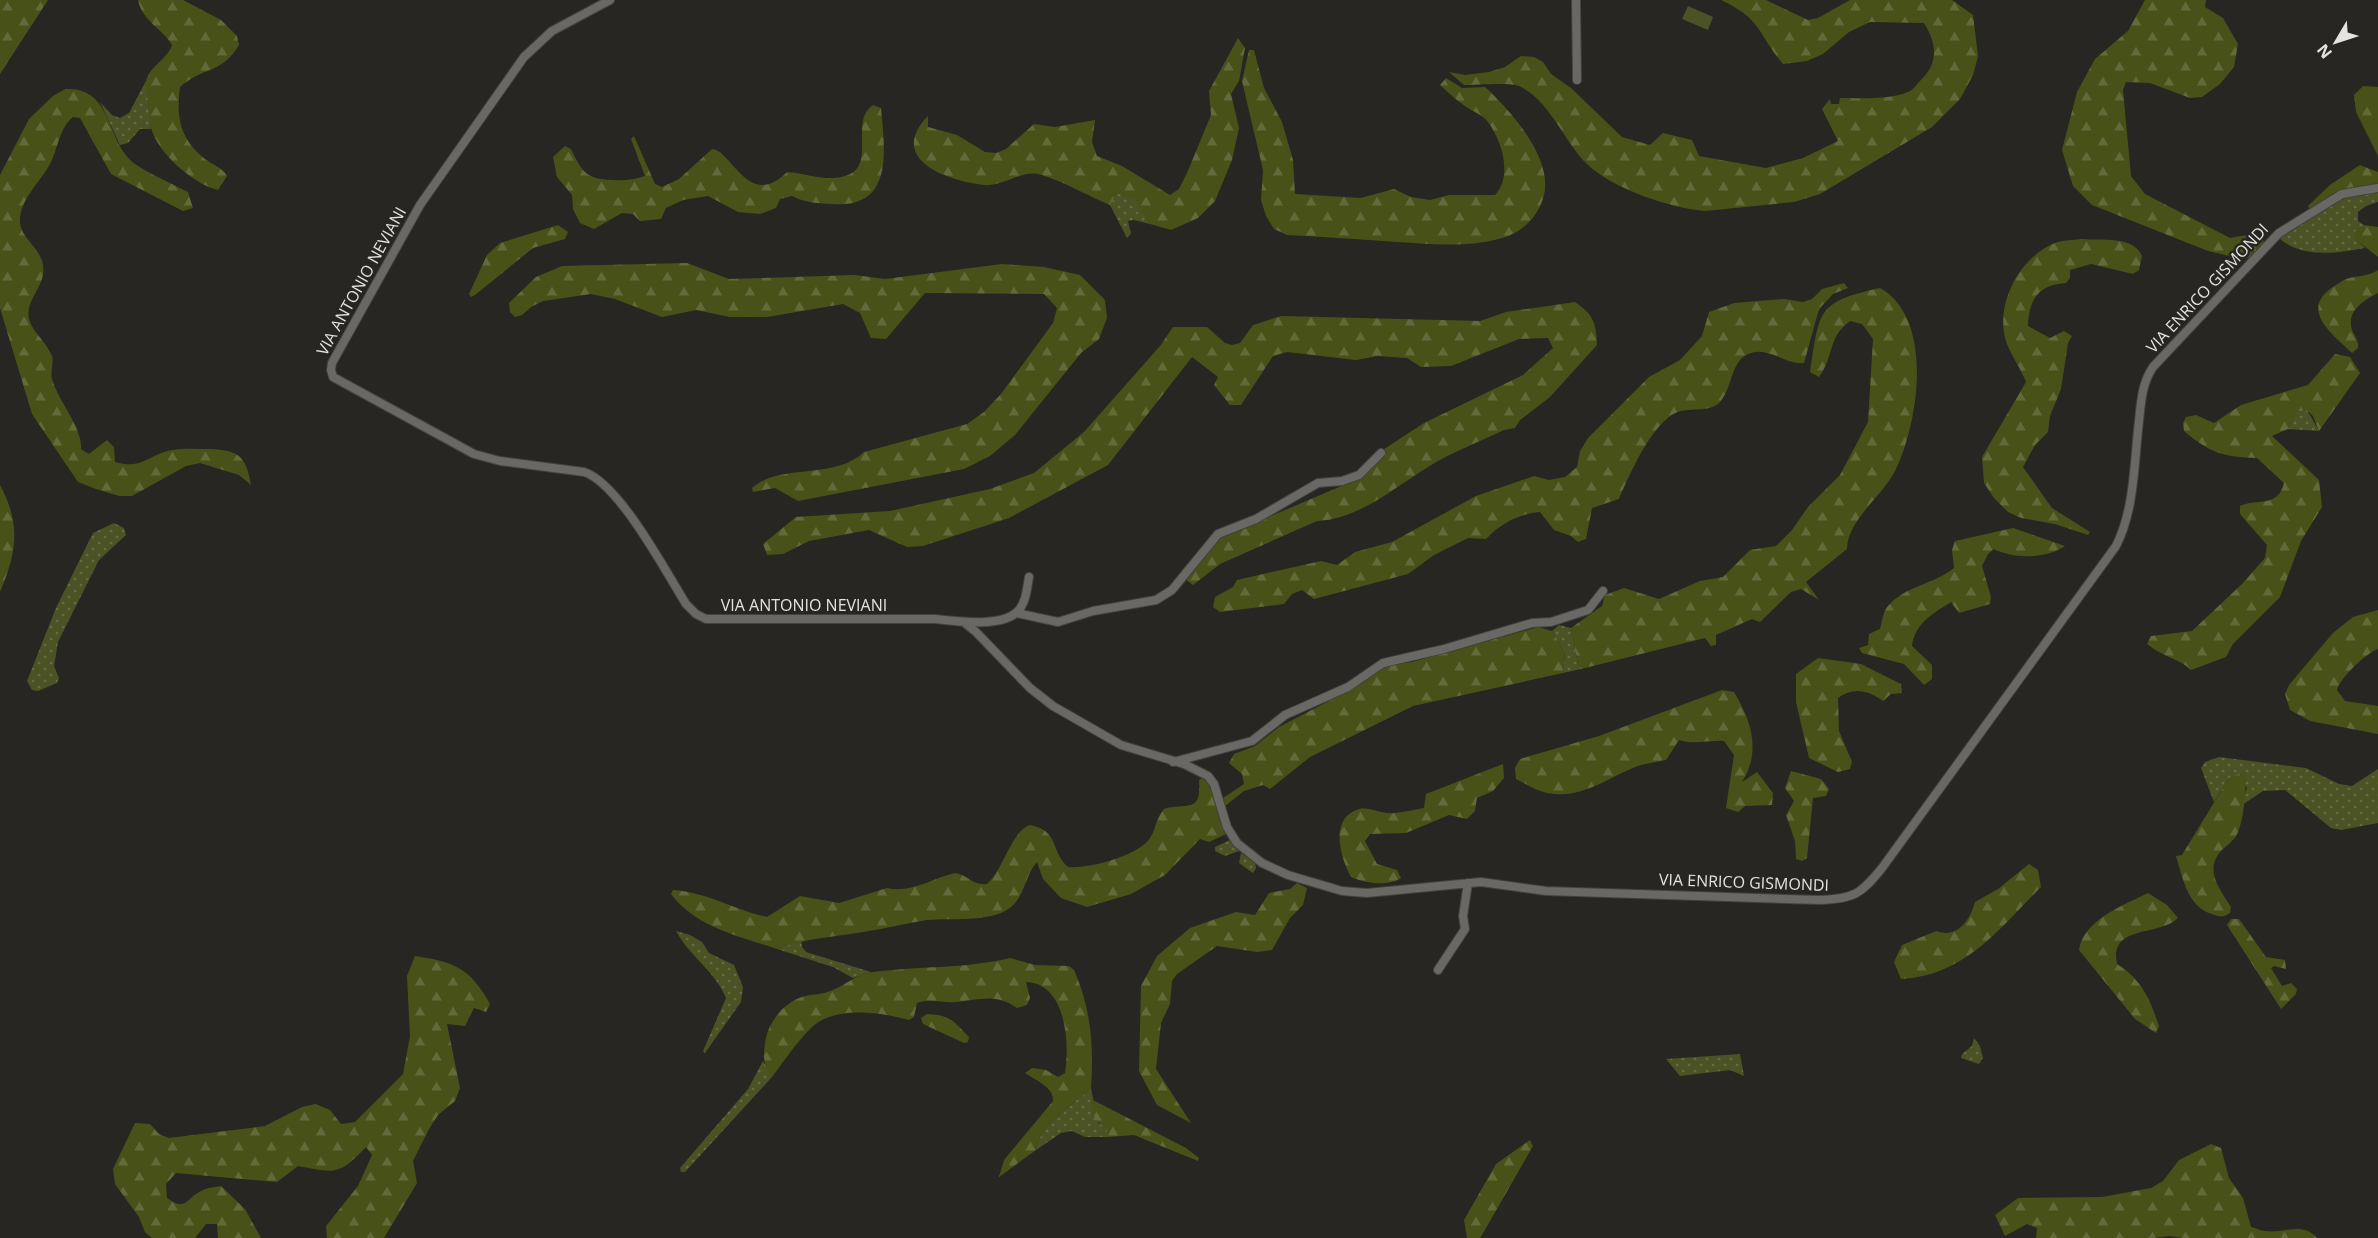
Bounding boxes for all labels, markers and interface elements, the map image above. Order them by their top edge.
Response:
north arrow [2306,12,2366,72]
text: N [2312,39,2337,63]
street label: VIA ANTONIO NEVIANI [311,203,411,359]
street label: VIA ENRICO GISMONDI [2141,218,2273,358]
street label: VIA ANTONIO NEVIANI [721,594,887,616]
street label: VIA ENRICO GISMONDI [1659,868,1829,896]

